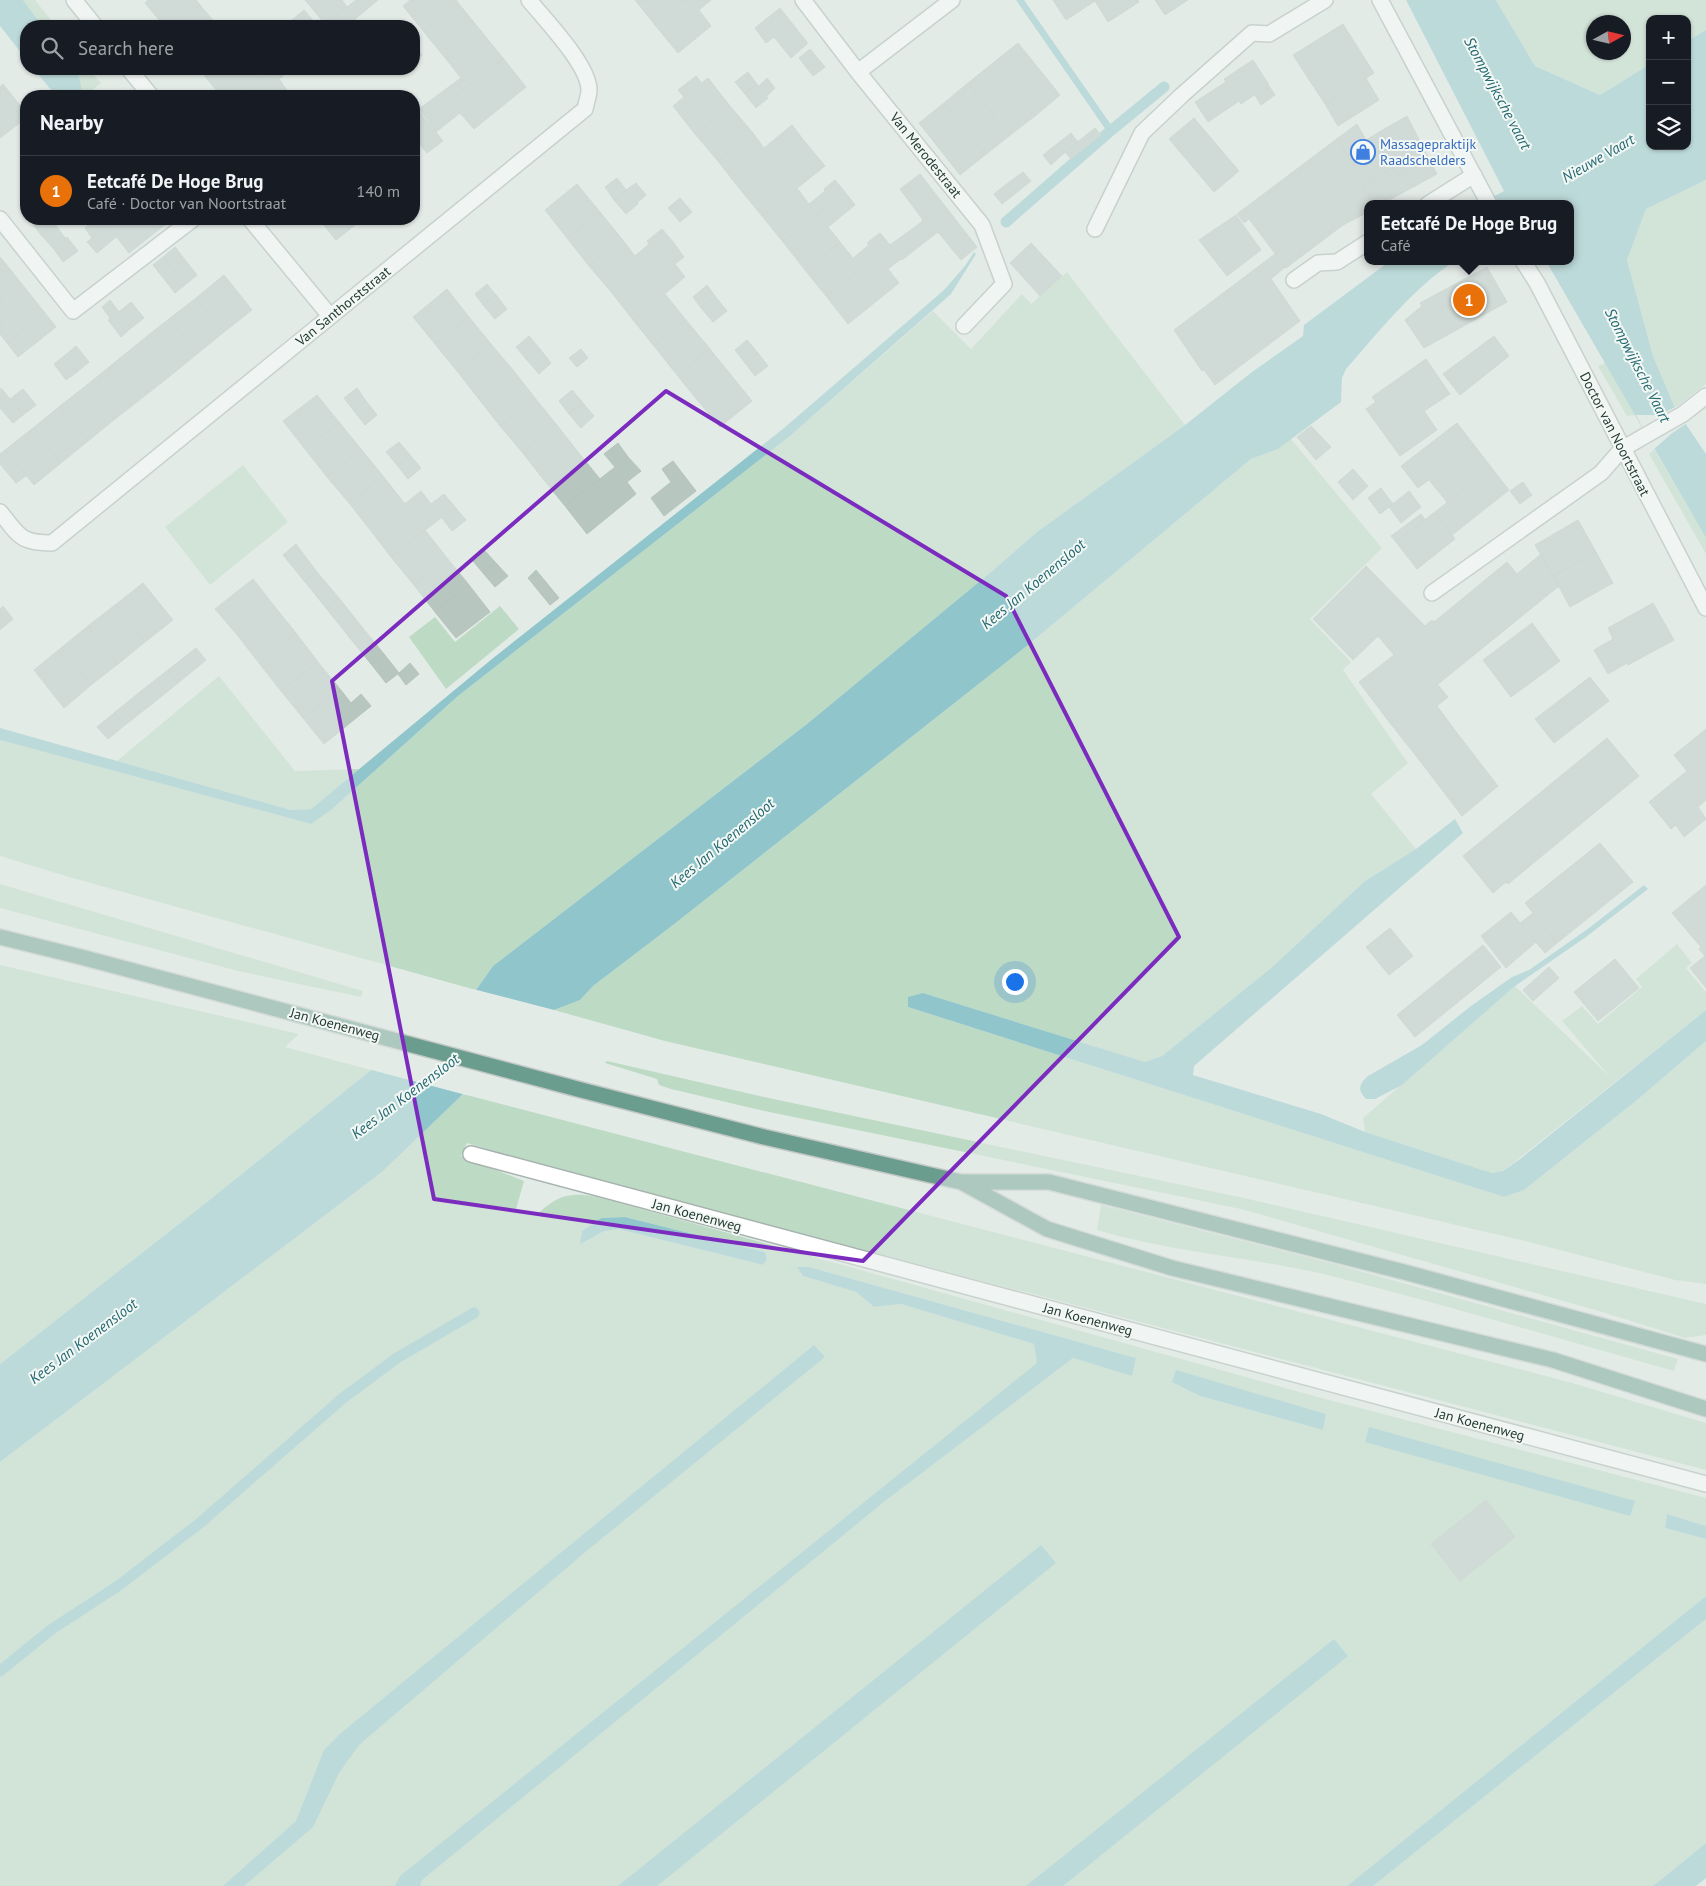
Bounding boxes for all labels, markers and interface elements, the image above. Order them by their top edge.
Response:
north arrow [1586,15,1631,60]
map controls [1646,15,1691,150]
button: + [1646,15,1691,60]
search box [20,20,420,75]
water label: Stompwijksche vaart [1460,33,1536,154]
icon: search [38,34,66,62]
text: Search here [78,36,174,60]
button: − [1646,60,1691,105]
button: layers [1646,105,1691,150]
street label: Van Merodestraat [885,108,966,202]
text: Nearby [40,109,103,136]
water label: Nieuwe Vaart [1558,129,1639,186]
place label: Massagepraktijk Raadschelders [1380,135,1477,169]
shop icon: Massagepraktijk Raadschelders [1350,139,1376,165]
text: Eetcafé De Hoge Brug [87,169,264,193]
text: 1 [51,181,61,201]
text: 140 m [357,181,400,201]
text: Café · Doctor van Noortstraat [87,193,286,213]
popup [1364,200,1574,265]
text: Eetcafé De Hoge Brug [1381,211,1557,235]
text: Café [1381,235,1411,255]
street label: Van Santhorststraat [291,262,394,350]
pin: 1 [1453,281,1485,319]
water label: Stompwijksche Vaart [1601,305,1676,427]
street label: Doctor van Noortstraat [1576,369,1654,499]
water label: Kees Jan Koenensloot [977,534,1090,633]
water label: Kees Jan Koenensloot [666,793,779,892]
your location [1002,969,1028,995]
street label: Jan Koenenweg [287,1003,382,1045]
water label: Kees Jan Koenensloot [347,1048,464,1143]
street label: Jan Koenenweg [649,1194,744,1236]
water label: Kees Jan Koenensloot [25,1293,142,1388]
street label: Jan Koenenweg [1040,1298,1135,1340]
street label: Jan Koenenweg [1432,1403,1527,1445]

